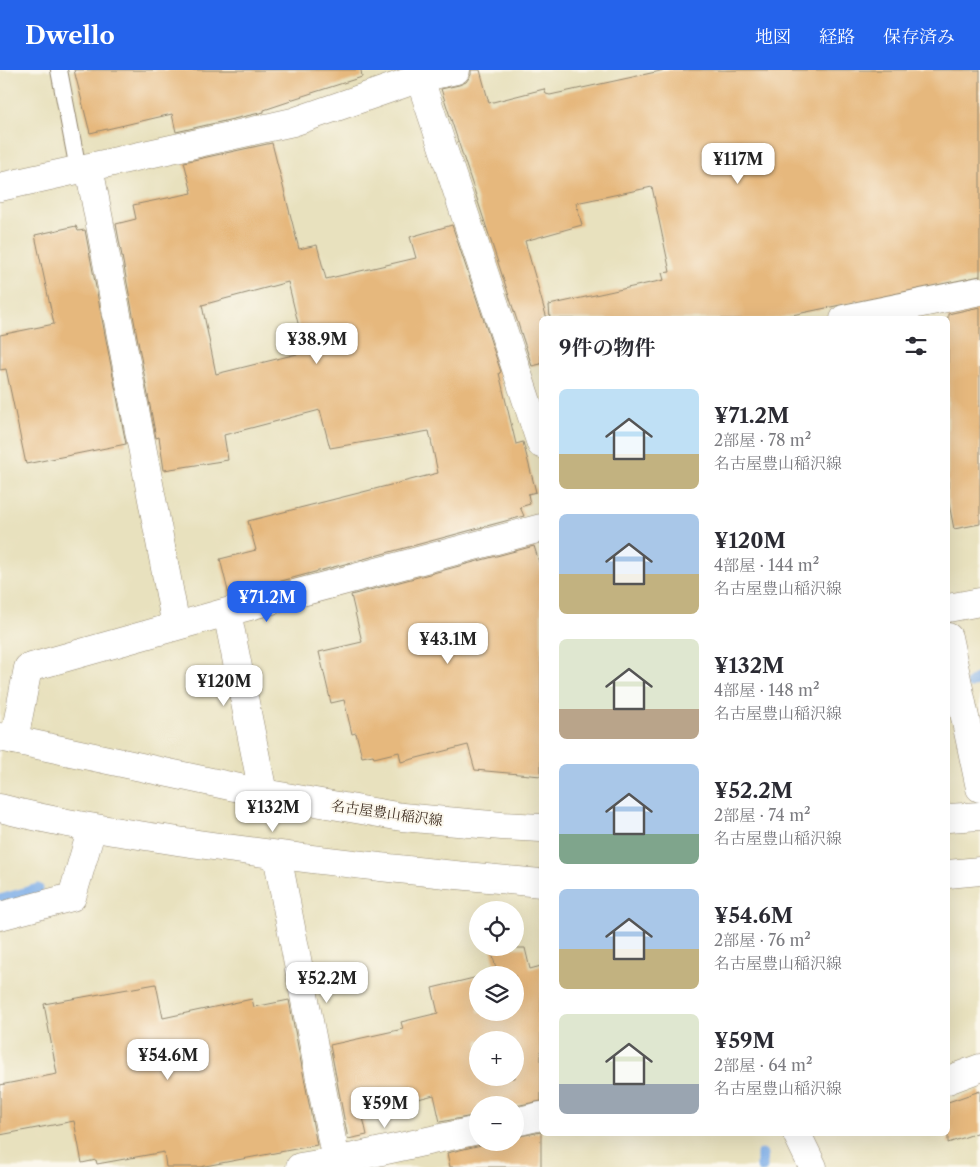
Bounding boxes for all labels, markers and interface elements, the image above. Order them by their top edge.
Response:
text: Dwello [25,21,115,50]
text: 地図 [755,26,791,48]
text: 経路 [819,26,855,48]
text: 保存済み [883,26,955,48]
pin: ¥117M [703,142,773,185]
text: ¥117M [713,149,763,169]
pin: ¥38.9M [276,322,358,365]
text: ¥38.9M [287,329,347,349]
icon: filters [902,332,930,360]
text: 9件の物件 [559,335,656,360]
text: ¥71.2M [714,403,789,428]
icon: home [599,409,659,469]
text: 2部屋 · 78 m² [714,430,811,450]
text: 名古屋豊山稲沢線 [714,453,842,473]
text: ¥120M [714,528,786,553]
icon: home [599,534,659,594]
text: 4部屋 · 144 m² [714,555,819,575]
text: 名古屋豊山稲沢線 [714,578,842,598]
pin: ¥71.2M [226,580,308,623]
text: ¥71.2M [238,587,296,607]
pin: ¥43.1M [407,622,489,665]
text: ¥43.1M [419,629,477,649]
text: ¥132M [714,653,784,678]
icon: home [599,659,659,719]
pin: ¥120M [189,664,259,707]
text: ¥120M [197,671,251,691]
text: 4部屋 · 148 m² [714,680,819,700]
text: 名古屋豊山稲沢線 [714,703,842,723]
text: ¥52.2M [714,778,793,803]
icon: home [599,784,659,844]
pin: ¥132M [238,790,308,833]
street label: 名古屋豊山稲沢線 [330,796,444,830]
text: ¥132M [246,797,300,817]
text: 2部屋 · 74 m² [714,805,811,825]
text: 名古屋豊山稲沢線 [714,828,842,848]
map controls [469,901,524,1151]
button: locate [469,901,524,956]
text: ¥54.6M [714,903,793,928]
icon: home [599,909,659,969]
text: 2部屋 · 76 m² [714,930,811,950]
text: 名古屋豊山稲沢線 [714,953,842,973]
pin: ¥52.2M [286,962,368,1004]
button: layers [469,966,524,1021]
text: ¥52.2M [297,968,357,988]
text: ¥59M [714,1028,775,1053]
button: + [469,1031,524,1086]
icon: home [599,1034,659,1094]
pin: ¥54.6M [127,1038,209,1081]
text: ¥54.6M [138,1045,198,1065]
text: 2部屋 · 64 m² [714,1055,813,1075]
text: 名古屋豊山稲沢線 [714,1078,842,1098]
pin: ¥59M [355,1086,415,1129]
text: ¥59M [362,1093,408,1113]
button: − [469,1096,524,1151]

